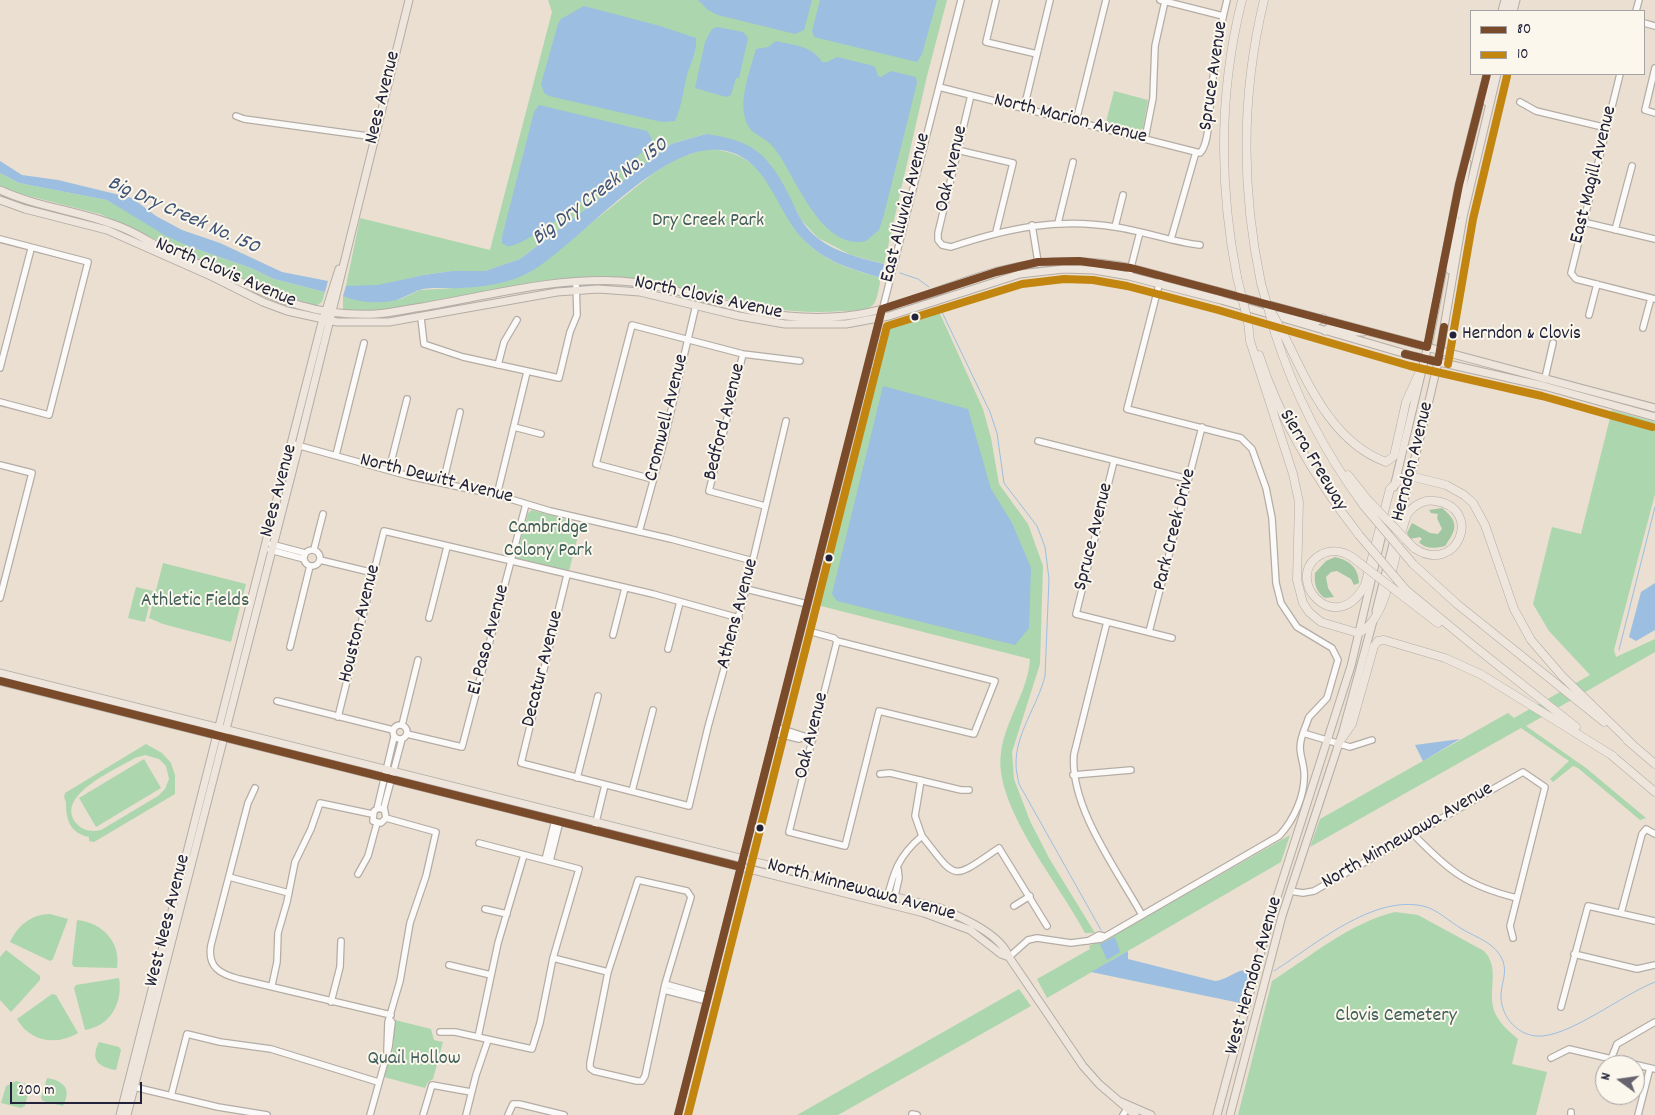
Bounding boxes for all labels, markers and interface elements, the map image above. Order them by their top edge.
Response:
legend [1470,10,1645,75]
text: 80 [1517,19,1531,41]
street label: Spruce Avenue [1195,20,1235,132]
text: 10 [1517,44,1528,66]
street label: Nees Avenue [361,49,407,147]
street label: North Marion Avenue [991,89,1149,151]
street label: East Magill Avenue [1566,104,1624,246]
street label: Oak Avenue [931,123,975,215]
street label: East Alluvial Avenue [877,131,937,285]
water label: Big Dry Creek No. 150 [528,134,674,252]
water label: Big Dry Creek No. 150 [103,172,263,262]
park label: Dry Creek Park [652,210,764,234]
street label: North Clovis Avenue [151,234,299,314]
street label: North Clovis Avenue [632,272,784,326]
unlabelled marker [910,312,920,322]
place label: Herndon & Clovis [1462,324,1581,346]
marker: Herndon & Clovis [1448,330,1458,340]
street label: Cromwell Avenue [641,352,695,484]
street label: Bedford Avenue [700,361,752,483]
street label: Herndon Avenue [1388,400,1440,524]
street label: Sierra Freeway [1272,406,1352,516]
street label: Nees Avenue [256,442,304,540]
street label: North Dewitt Avenue [357,449,515,511]
street label: Park Creek Drive [1149,467,1203,593]
street label: Spruce Avenue [1070,481,1120,593]
park label: Cambridge Colony Park [504,517,592,564]
unlabelled marker [824,553,834,563]
street label: Athens Avenue [713,556,765,672]
street label: Houston Avenue [335,562,387,686]
street label: El Paso Avenue [464,582,516,698]
park label: Athletic Fields [141,590,249,614]
street label: Decatur Avenue [518,608,570,730]
street label: Oak Avenue [791,690,835,782]
street label: North Minnewawa Avenue [1318,778,1498,896]
unlabelled marker [755,823,765,833]
street label: West Nees Avenue [141,852,197,990]
street label: North Minnewawa Avenue [764,854,958,928]
street label: West Herndon Avenue [1221,894,1289,1058]
park label: Clovis Cemetery [1335,1005,1457,1029]
park label: Quail Hollow [367,1048,461,1072]
north arrow [1595,1055,1645,1105]
text: N [1596,1071,1617,1082]
scale bar [12,1072,145,1104]
text: 200 m [18,1080,55,1102]

